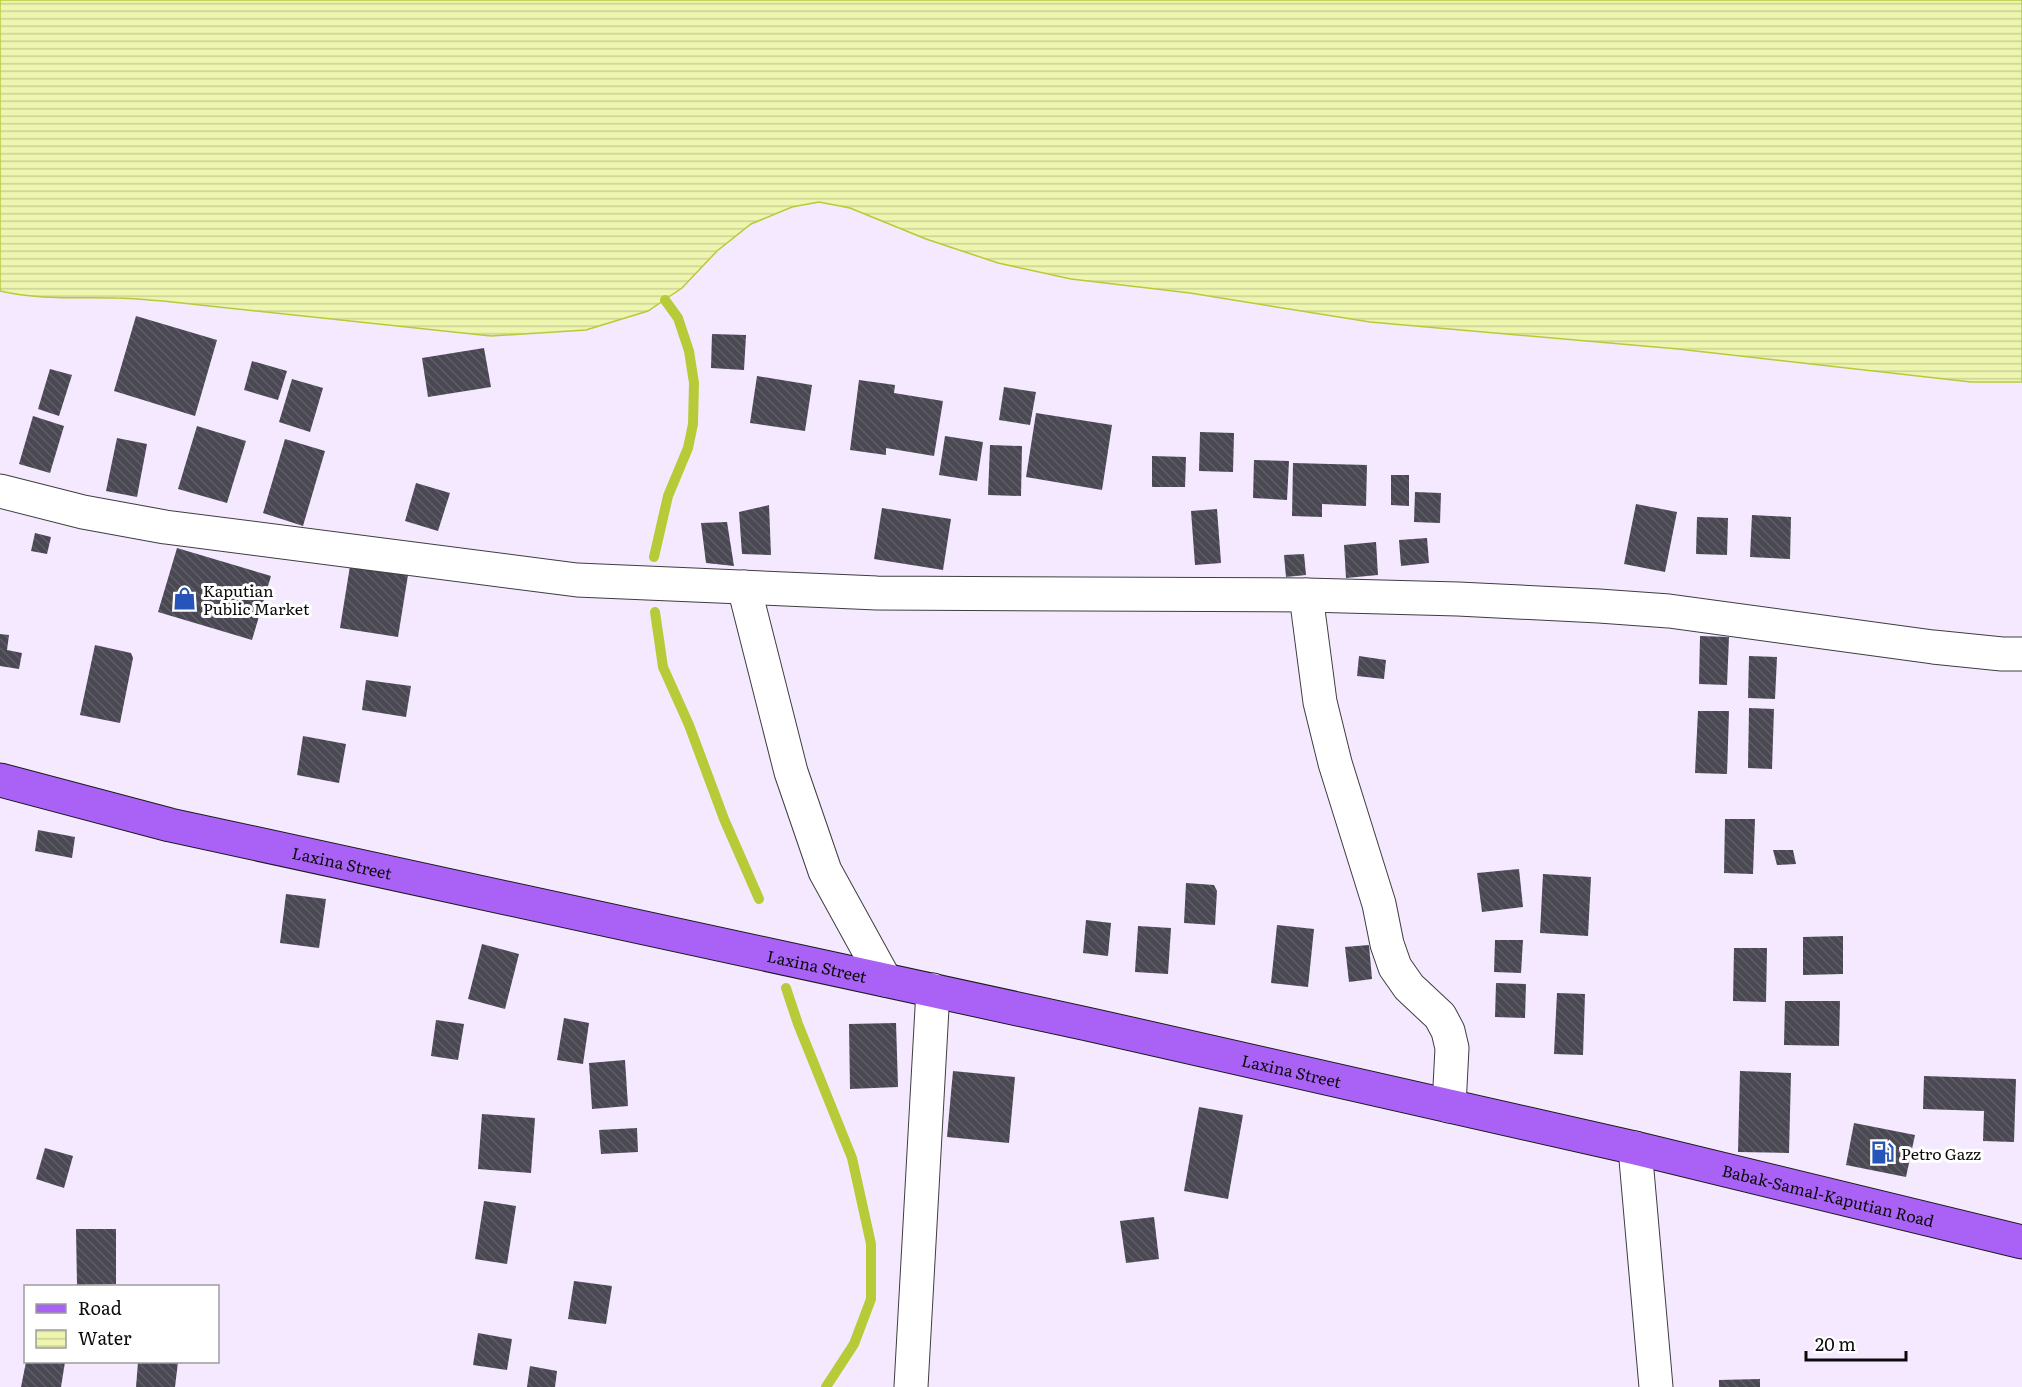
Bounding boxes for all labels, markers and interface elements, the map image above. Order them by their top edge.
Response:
place label: Kaputian Public Market [203,578,310,620]
shop icon: Kaputian Public Market [172,586,198,612]
street label: Laxina Street [290,840,395,885]
street label: Laxina Street [765,943,870,988]
street label: Laxina Street [1239,1047,1344,1093]
fuel station icon: Petro Gazz [1870,1140,1896,1166]
place label: Petro Gazz [1901,1141,1981,1165]
street label: Babak-Samal-Kaputian Road [1720,1158,1937,1232]
legend [24,1285,219,1363]
text: Road [78,1294,122,1321]
text: Water [78,1324,132,1351]
scale bar [1806,1324,1906,1362]
text: 20 m [1815,1330,1856,1357]

